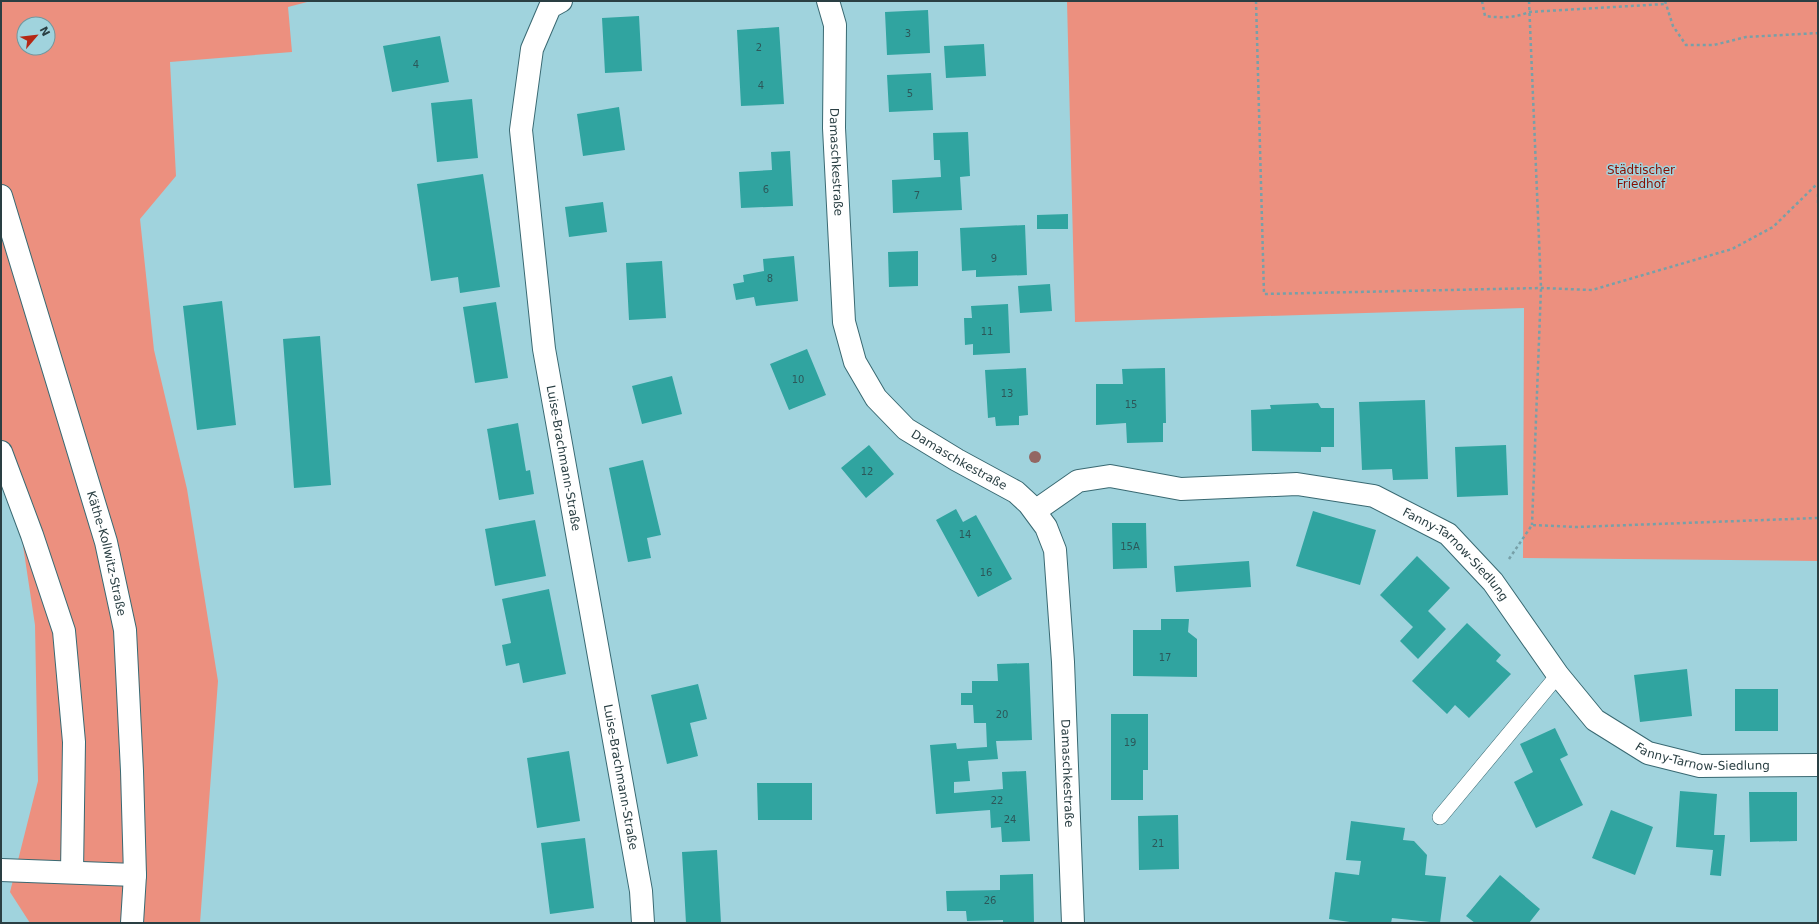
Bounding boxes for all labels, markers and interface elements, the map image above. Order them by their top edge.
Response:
north arrow [16,16,56,56]
text: N [36,24,52,39]
house number: 3 [905,28,911,39]
house number: 2 [756,42,762,53]
house number: 4 [413,59,419,70]
house number: 4 [758,80,764,91]
house number: 5 [907,88,913,99]
street label: Damaschkestraße [827,108,846,216]
park label: Städtischer Friedhof [1607,163,1675,191]
house number: 6 [763,184,769,195]
house number: 7 [914,190,920,201]
house number: 9 [991,253,997,264]
house number: 8 [767,273,773,284]
house number: 11 [981,326,993,337]
house number: 10 [792,374,804,385]
street label: Luise-Brachmann-Straße [544,384,583,532]
house number: 13 [1001,388,1013,399]
house number: 15 [1125,399,1137,410]
street label: Damaschkestraße [909,427,1009,493]
house number: 12 [861,466,873,477]
street label: Käthe-Kollwitz-Straße [84,489,129,617]
street label: Fanny-Tarnow-Siedlung [1400,505,1511,604]
house number: 14 [959,529,971,540]
house number: 15A [1120,541,1140,552]
house number: 16 [980,567,992,578]
house number: 17 [1159,652,1171,663]
street label: Luise-Brachmann-Straße [601,703,641,851]
house number: 20 [996,709,1008,720]
street label: Damaschkestraße [1058,719,1076,828]
house number: 19 [1124,737,1136,748]
street label: Fanny-Tarnow-Siedlung [1633,740,1770,774]
house number: 22 [991,795,1003,806]
house number: 24 [1004,814,1016,825]
house number: 21 [1152,838,1164,849]
house number: 26 [984,895,996,906]

